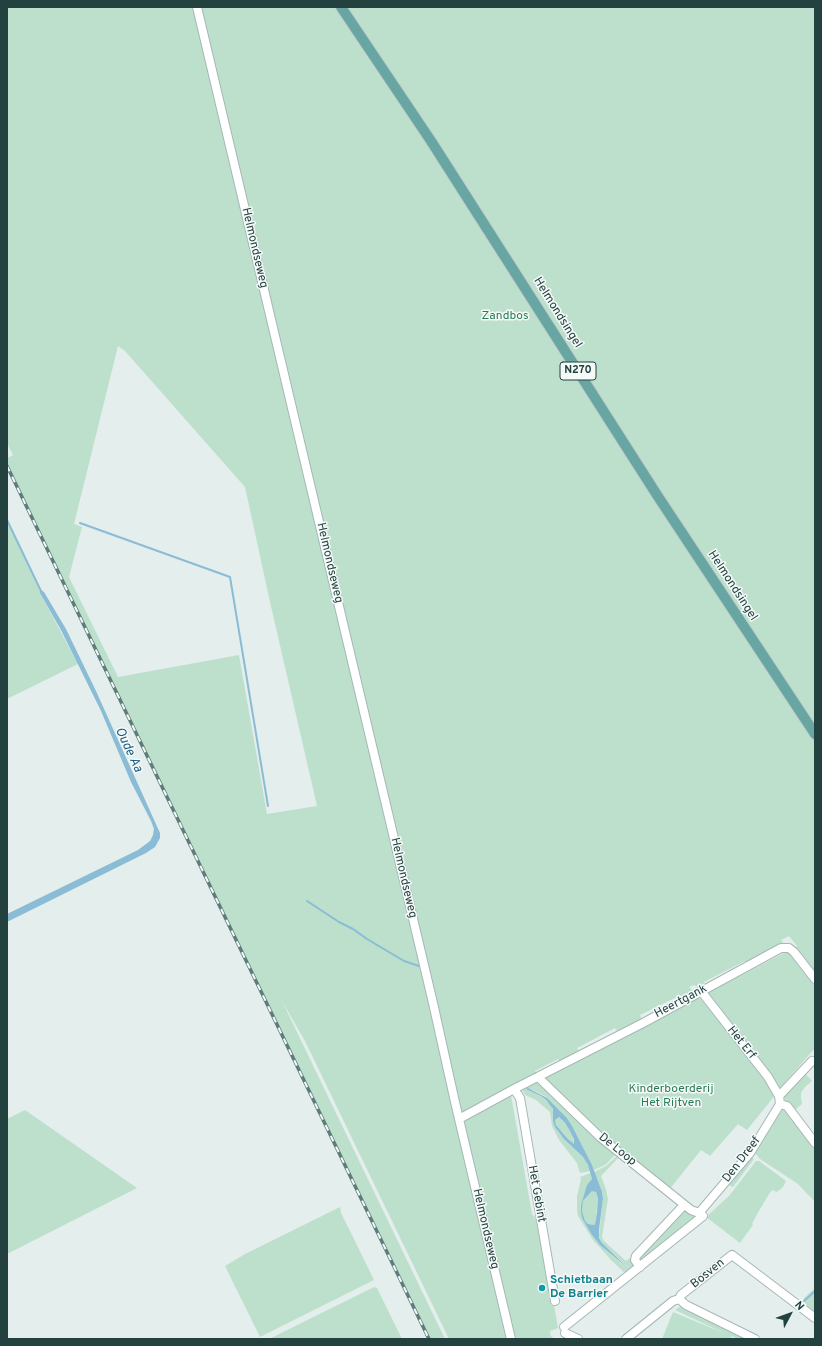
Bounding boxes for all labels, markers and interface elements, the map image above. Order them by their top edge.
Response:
street label: Helmondseweg [238,206,270,290]
street label: Helmondsingel [530,275,584,351]
park label: Zandbos [481,310,529,324]
road number: N270 [560,362,596,380]
street label: Helmondseweg [313,521,345,605]
street label: Helmondsingel [704,548,760,624]
water label: Oude Aa [111,725,145,775]
street label: Helmondseweg [387,836,419,920]
street label: Heertgank [652,982,710,1022]
street label: Het Erf [723,1024,759,1062]
park label: Kinderboerderij Het Rijtven [629,1083,713,1111]
street label: De Loop [595,1130,639,1170]
street label: Den Dreef [720,1134,764,1186]
street label: Het Gebint [524,1164,548,1224]
street label: Helmondseweg [469,1187,501,1271]
street label: Bosven [688,1256,728,1292]
place label: Schietbaan De Barrier [550,1274,613,1302]
marker: Schietbaan De Barrier [537,1283,547,1293]
north arrow [770,1294,810,1334]
text: N [791,1299,807,1314]

